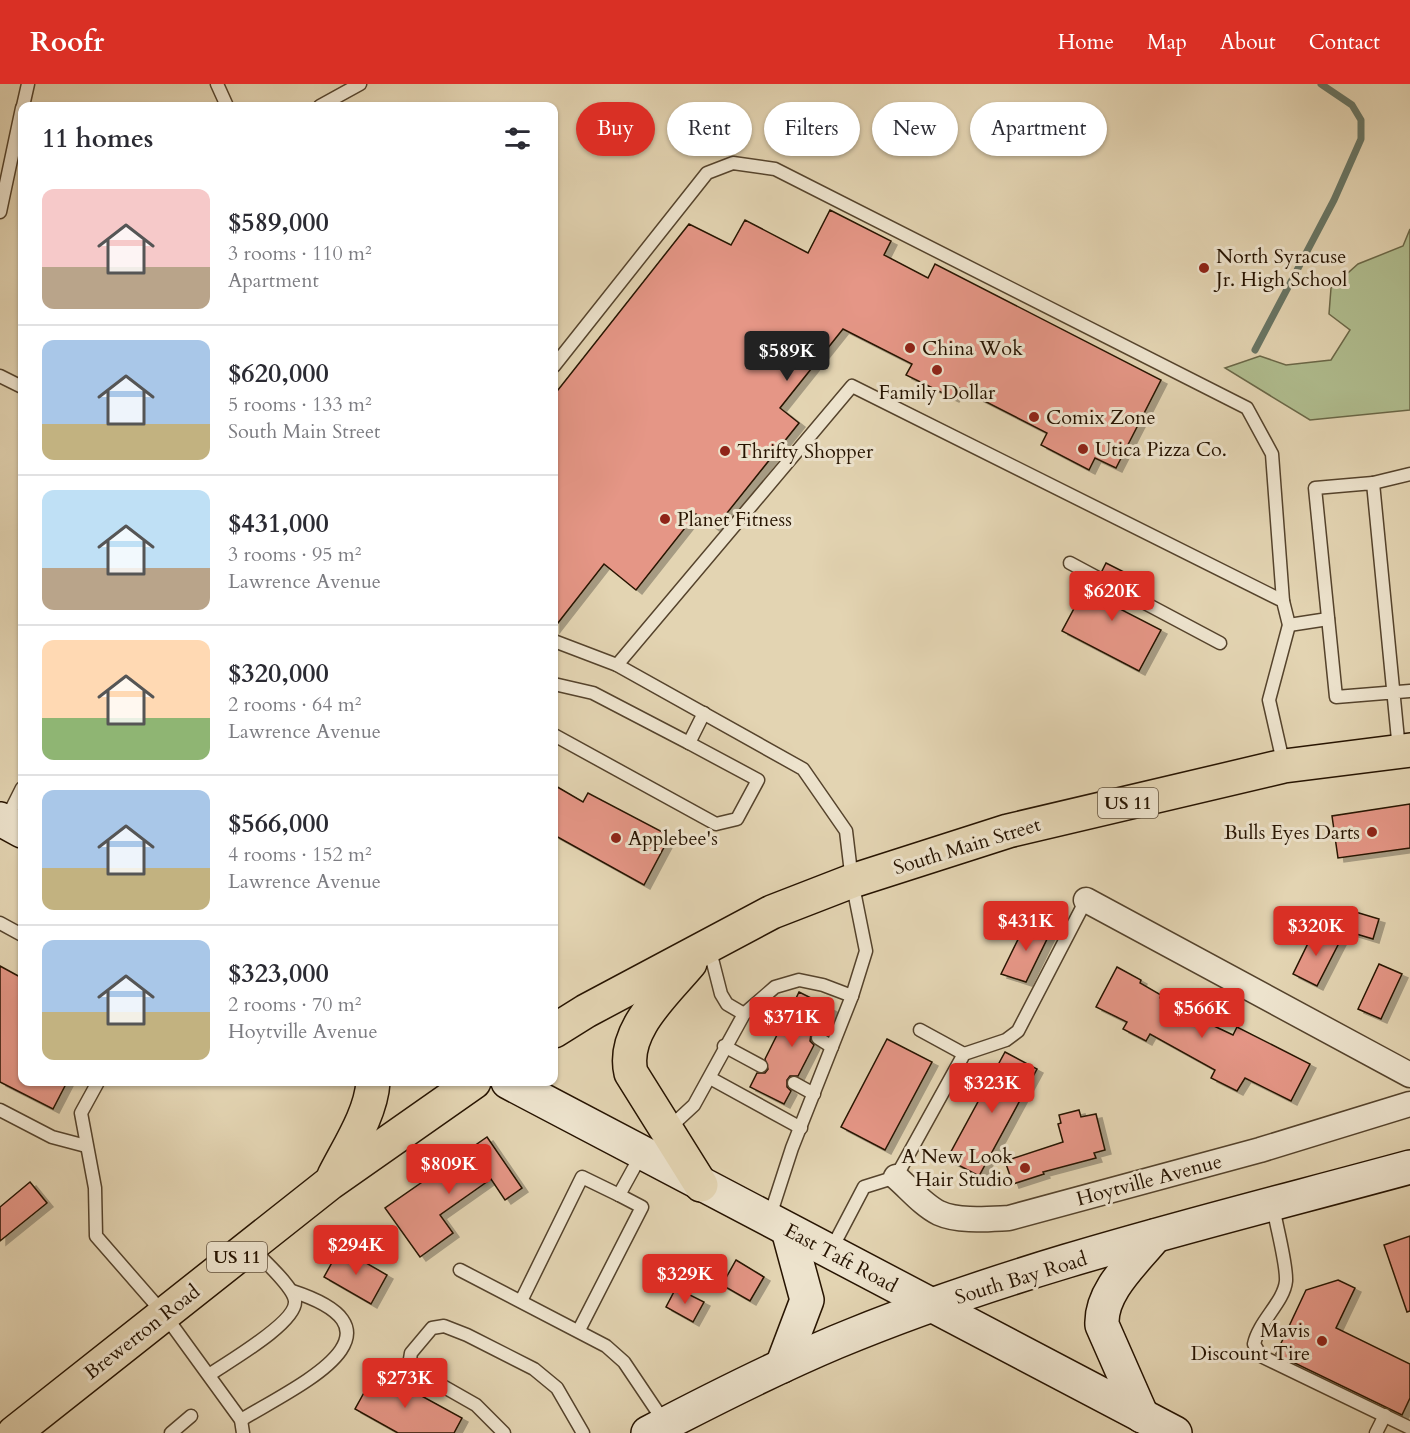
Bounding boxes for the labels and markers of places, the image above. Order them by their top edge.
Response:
place label: North Syracuse Jr. High School [1213,243,1347,293]
marker: North Syracuse Jr. High School [1197,261,1211,275]
pin: $589K [745,331,829,382]
place label: China Wok [922,335,1023,362]
marker: China Wok [903,341,917,355]
marker: Family Dollar [930,363,944,377]
place label: Family Dollar [879,379,996,406]
place label: Comix Zone [1046,404,1155,431]
marker: Comix Zone [1027,410,1041,424]
place label: Utica Pizza Co. [1095,436,1227,463]
place label: Thrifty Shopper [737,438,874,465]
marker: Utica Pizza Co. [1076,442,1090,456]
marker: Thrifty Shopper [718,444,732,458]
place label: Planet Fitness [677,506,792,533]
marker: Planet Fitness [658,512,672,526]
pin: $620K [1070,571,1154,622]
place label: Bulls Eyes Darts [1224,819,1360,846]
place label: Applebee's [628,825,718,852]
marker: Bulls Eyes Darts [1365,825,1379,839]
marker: Applebee's [609,831,623,845]
pin: $431K [984,901,1068,952]
pin: $320K [1274,906,1358,957]
pin: $566K [1160,988,1244,1039]
pin: $371K [750,997,834,1048]
pin: $323K [950,1063,1034,1114]
place label: A New Look Hair Studio [901,1143,1013,1193]
pin: $809K [407,1144,491,1195]
marker: A New Look Hair Studio [1018,1161,1032,1175]
pin: $294K [314,1225,398,1276]
pin: $329K [643,1254,727,1305]
place label: Mavis Discount Tire [1191,1317,1310,1367]
marker: Mavis Discount Tire [1315,1334,1329,1348]
pin: $273K [363,1358,447,1409]

